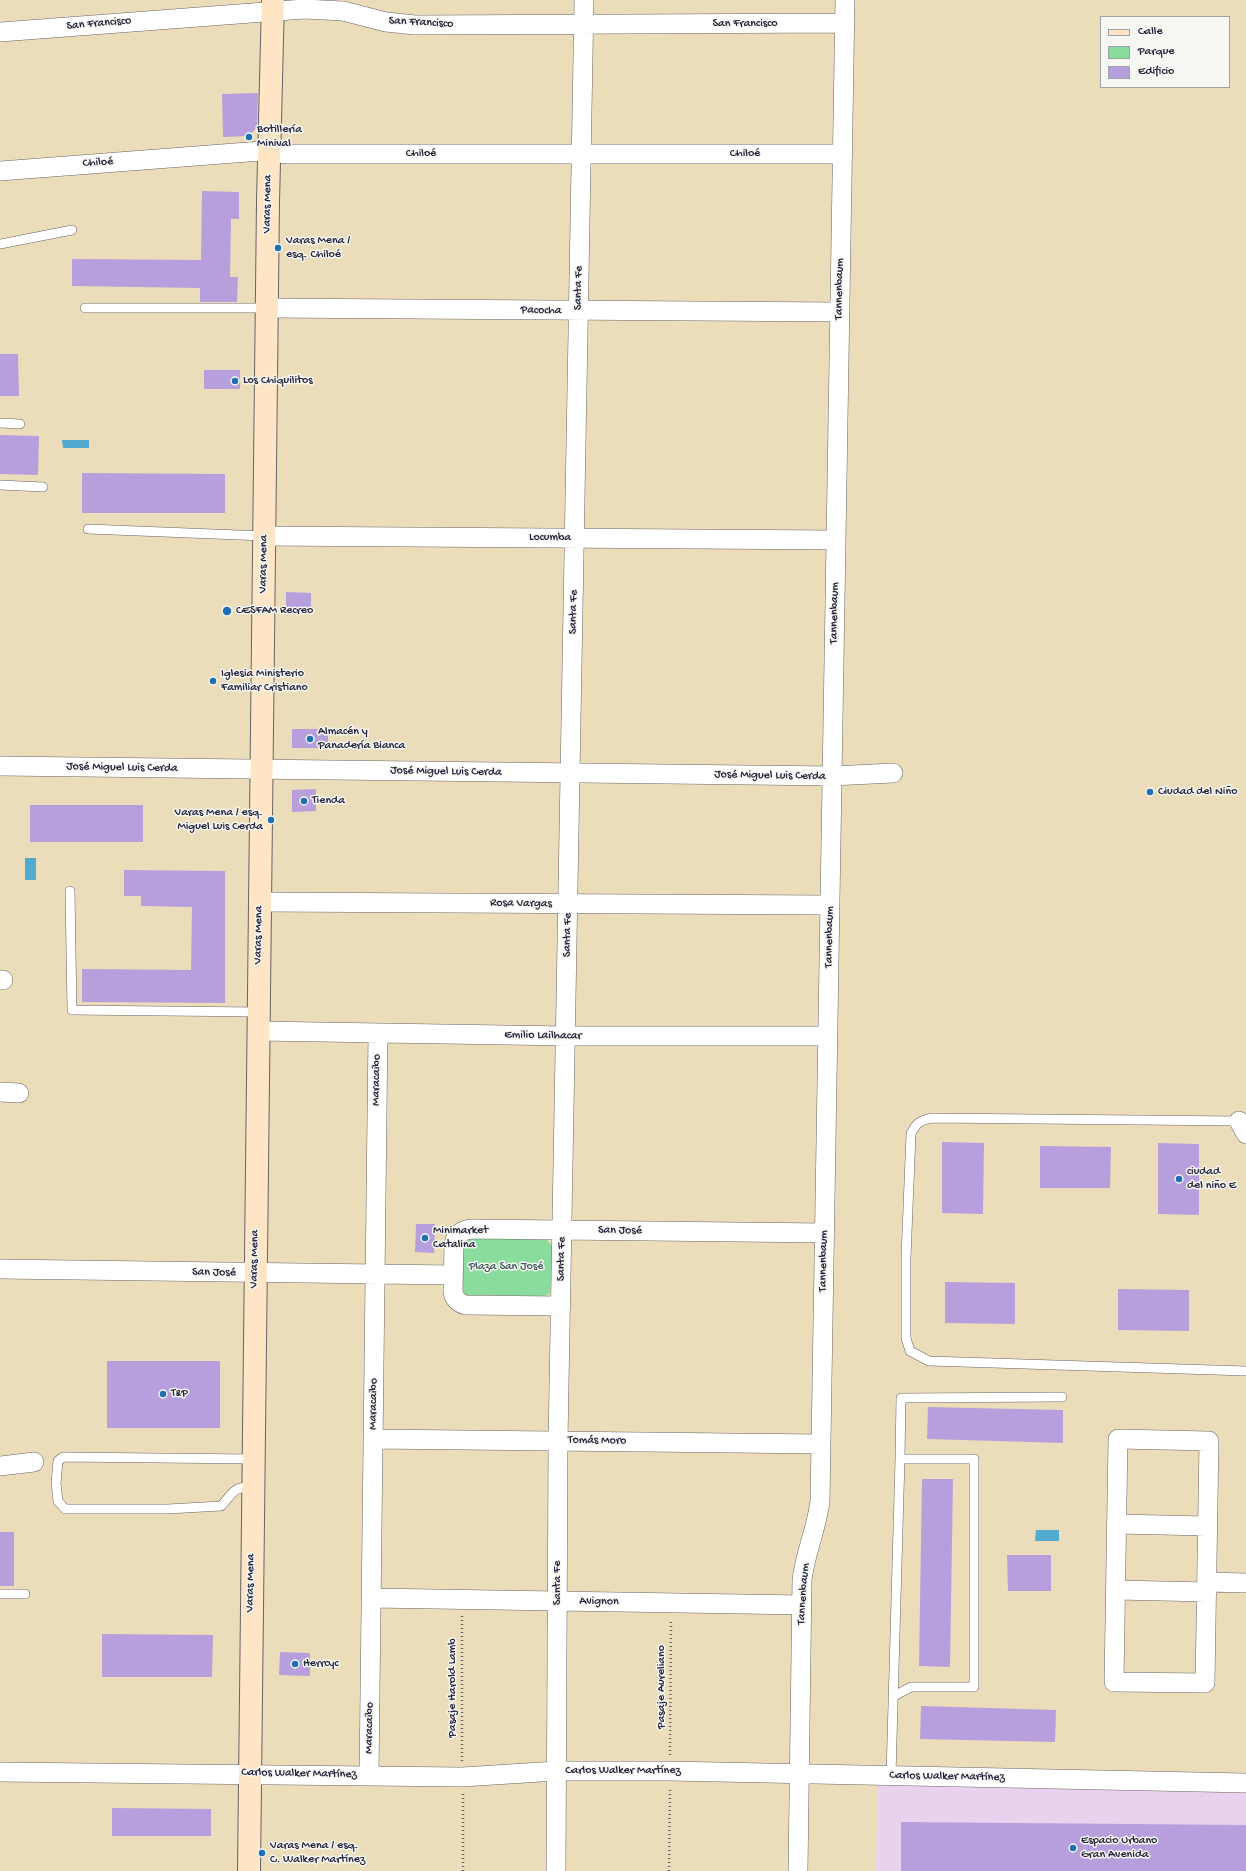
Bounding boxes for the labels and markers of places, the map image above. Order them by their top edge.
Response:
place label: Botillería Minival [257,123,302,151]
marker: Botillería Minival [244,132,254,142]
place label: Varas Mena / esq. Chiloé [286,234,350,262]
marker: Varas Mena / esq. Chiloé [273,243,283,253]
place label: Los Chiquilitos [243,374,313,388]
marker: Los Chiquilitos [230,376,240,386]
place label: CESFAM Recreo [236,604,313,618]
marker: CESFAM Recreo [221,605,233,617]
place label: Iglesia Ministerio Familiar Cristiano [221,667,308,695]
marker: Iglesia Ministerio Familiar Cristiano [208,676,218,686]
place label: Almacén y Panadería Bianca [318,725,405,753]
marker: Almacén y Panadería Bianca [305,734,315,744]
place label: Ciudad del Niño [1158,785,1237,799]
marker: Ciudad del Niño [1145,787,1155,797]
place label: Tienda [312,794,345,808]
marker: Tienda [299,796,309,806]
place label: Varas Mena / esq. Miguel Luis Cerda [174,806,263,834]
marker: Varas Mena / esq. Miguel Luis Cerda [266,815,276,825]
place label: ciudad del niño E [1187,1165,1236,1193]
marker: ciudad del niño E [1174,1174,1184,1184]
place label: Minimarket Catalina [433,1224,488,1252]
marker: Minimarket Catalina [420,1233,430,1243]
place label: T&P [171,1387,188,1401]
marker: T&P [158,1389,168,1399]
place label: Herrcyc [303,1657,339,1671]
marker: Herrcyc [290,1659,300,1669]
place label: Espacio Urbano Gran Avenida [1081,1834,1157,1862]
place label: Varas Mena / esq. C. Walker Martínez [270,1839,365,1867]
marker: Espacio Urbano Gran Avenida [1068,1843,1078,1853]
marker: Varas Mena / esq. C. Walker Martínez [257,1848,267,1858]

